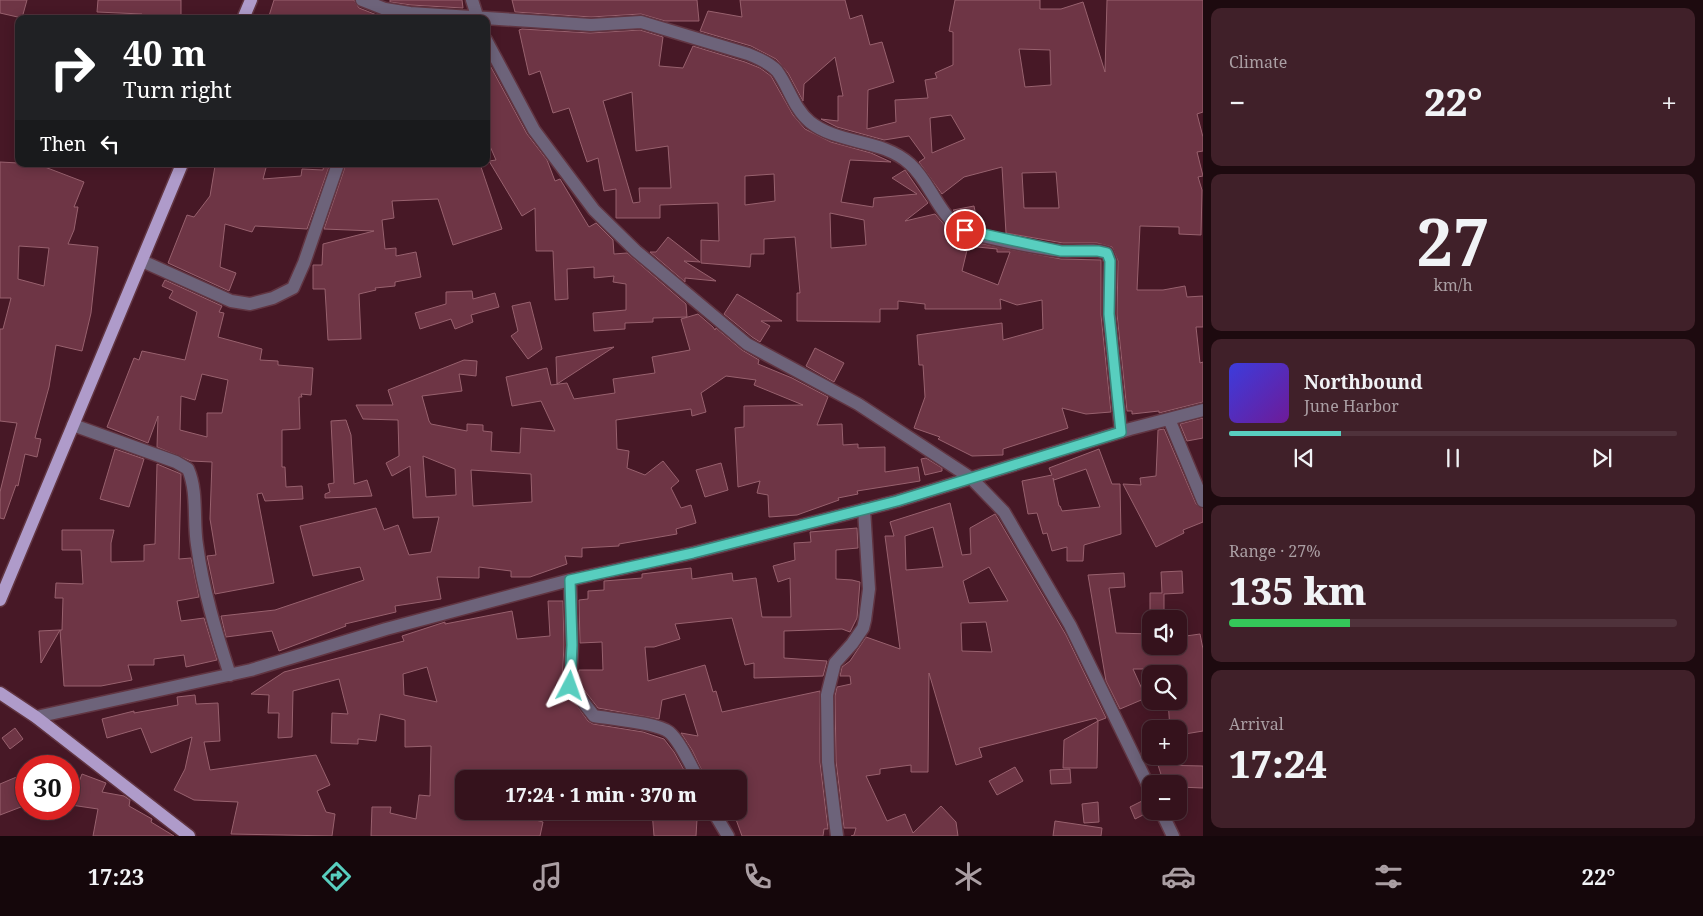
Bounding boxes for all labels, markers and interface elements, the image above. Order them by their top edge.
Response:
text: 40 m [123,29,206,76]
icon: right [40,35,105,100]
text: Climate [1229,51,1287,73]
text: Turn right [123,74,232,104]
text: 22° [1424,75,1482,127]
text: − [1229,83,1245,121]
text: + [1661,83,1677,121]
icon: left [96,130,124,158]
text: Then [40,131,86,157]
text: 27 [1416,197,1490,285]
pin [944,209,986,251]
icon: arrive [951,216,979,244]
text: km/h [1433,274,1473,296]
text: Northbound [1304,369,1423,395]
text: June Harbor [1304,395,1399,417]
icon: previous [1290,444,1318,472]
icon: pause [1439,444,1467,472]
icon: next [1588,444,1616,472]
text: Range · 27% [1229,540,1321,562]
text: 135 km [1229,564,1367,616]
map controls [1142,610,1187,820]
button: sound [1142,610,1187,655]
position arrow [543,659,595,711]
button: search [1142,665,1187,710]
text: Arrival [1229,713,1284,735]
button: + [1142,720,1187,765]
text: 17:24 [1229,737,1327,789]
speed limit sign: 30 [15,755,80,820]
button: − [1142,775,1187,820]
text: 17:24 · 1 min · 370 m [505,782,697,808]
icon: directions [319,859,354,894]
icon: music [530,859,565,894]
icon: phone [740,859,775,894]
icon: climate [951,859,986,894]
icon: car [1161,859,1196,894]
icon: filters [1371,859,1406,894]
text: 17:23 [88,861,144,891]
text: 22° [1582,861,1615,891]

